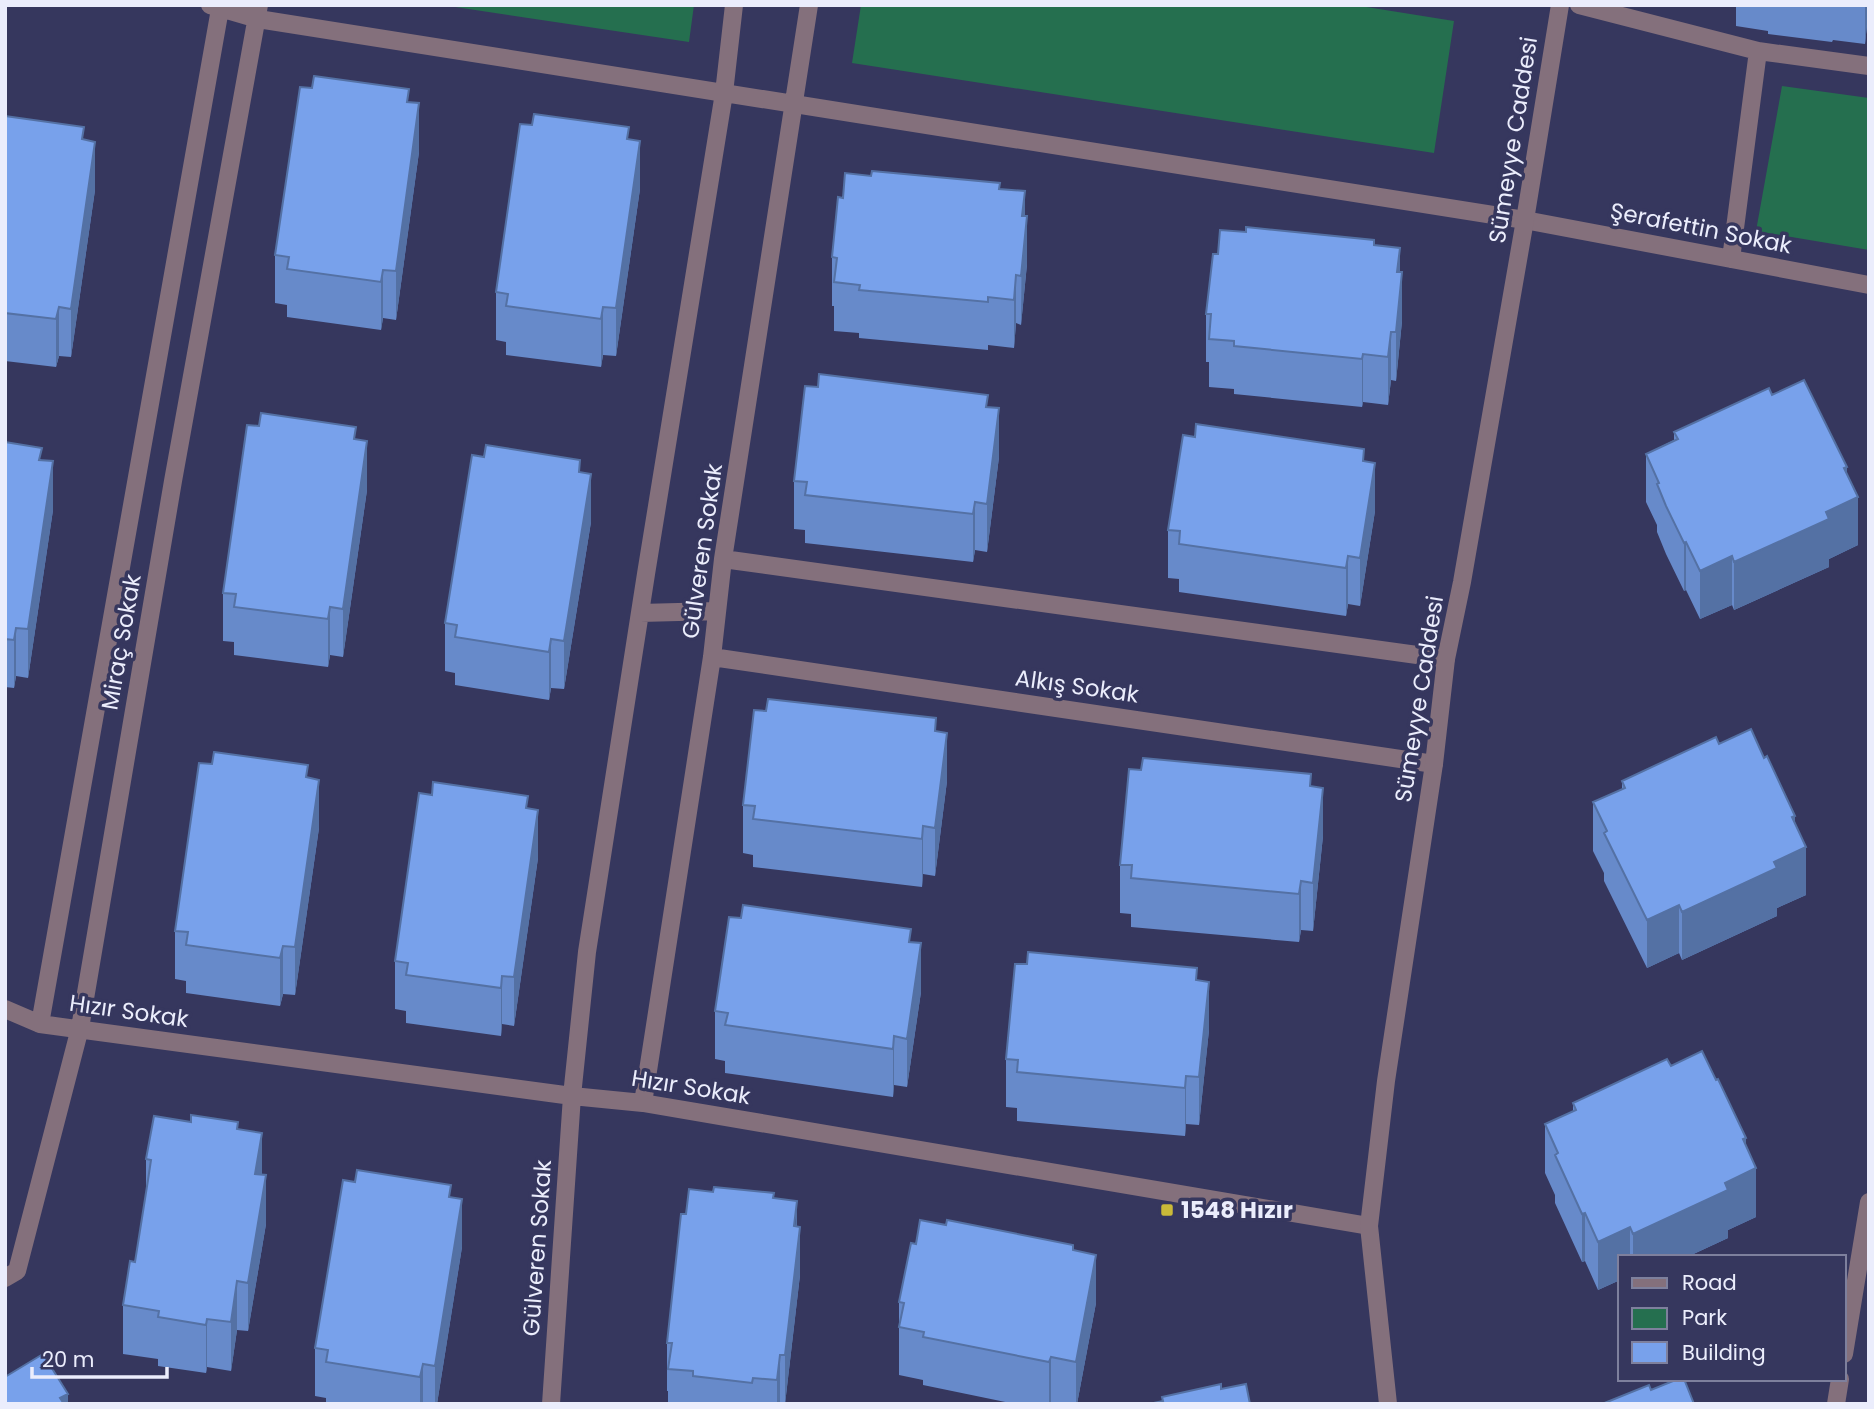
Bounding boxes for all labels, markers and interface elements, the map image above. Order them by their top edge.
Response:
street label: Sümeyye Caddesi [1481,34,1545,246]
street label: Şerafettin Sokak [1607,195,1795,261]
street label: Gülveren Sokak [674,461,730,641]
street label: Miraç Sokak [93,572,149,712]
street label: Sümeyye Caddesi [1387,593,1451,805]
street label: Alkış Sokak [1013,662,1141,711]
street label: Hızır Sokak [67,987,191,1035]
street label: Hızır Sokak [629,1062,753,1112]
street label: Gülveren Sokak [515,1159,559,1337]
place label: 1548 Hızır [1181,1194,1293,1226]
marker: 1548 Hızır [1159,1202,1175,1218]
legend [1618,1255,1846,1381]
text: Road [1682,1268,1737,1297]
text: Park [1682,1303,1727,1332]
scale bar [32,1336,166,1380]
text: Building [1682,1338,1766,1367]
text: 20 m [42,1345,95,1374]

